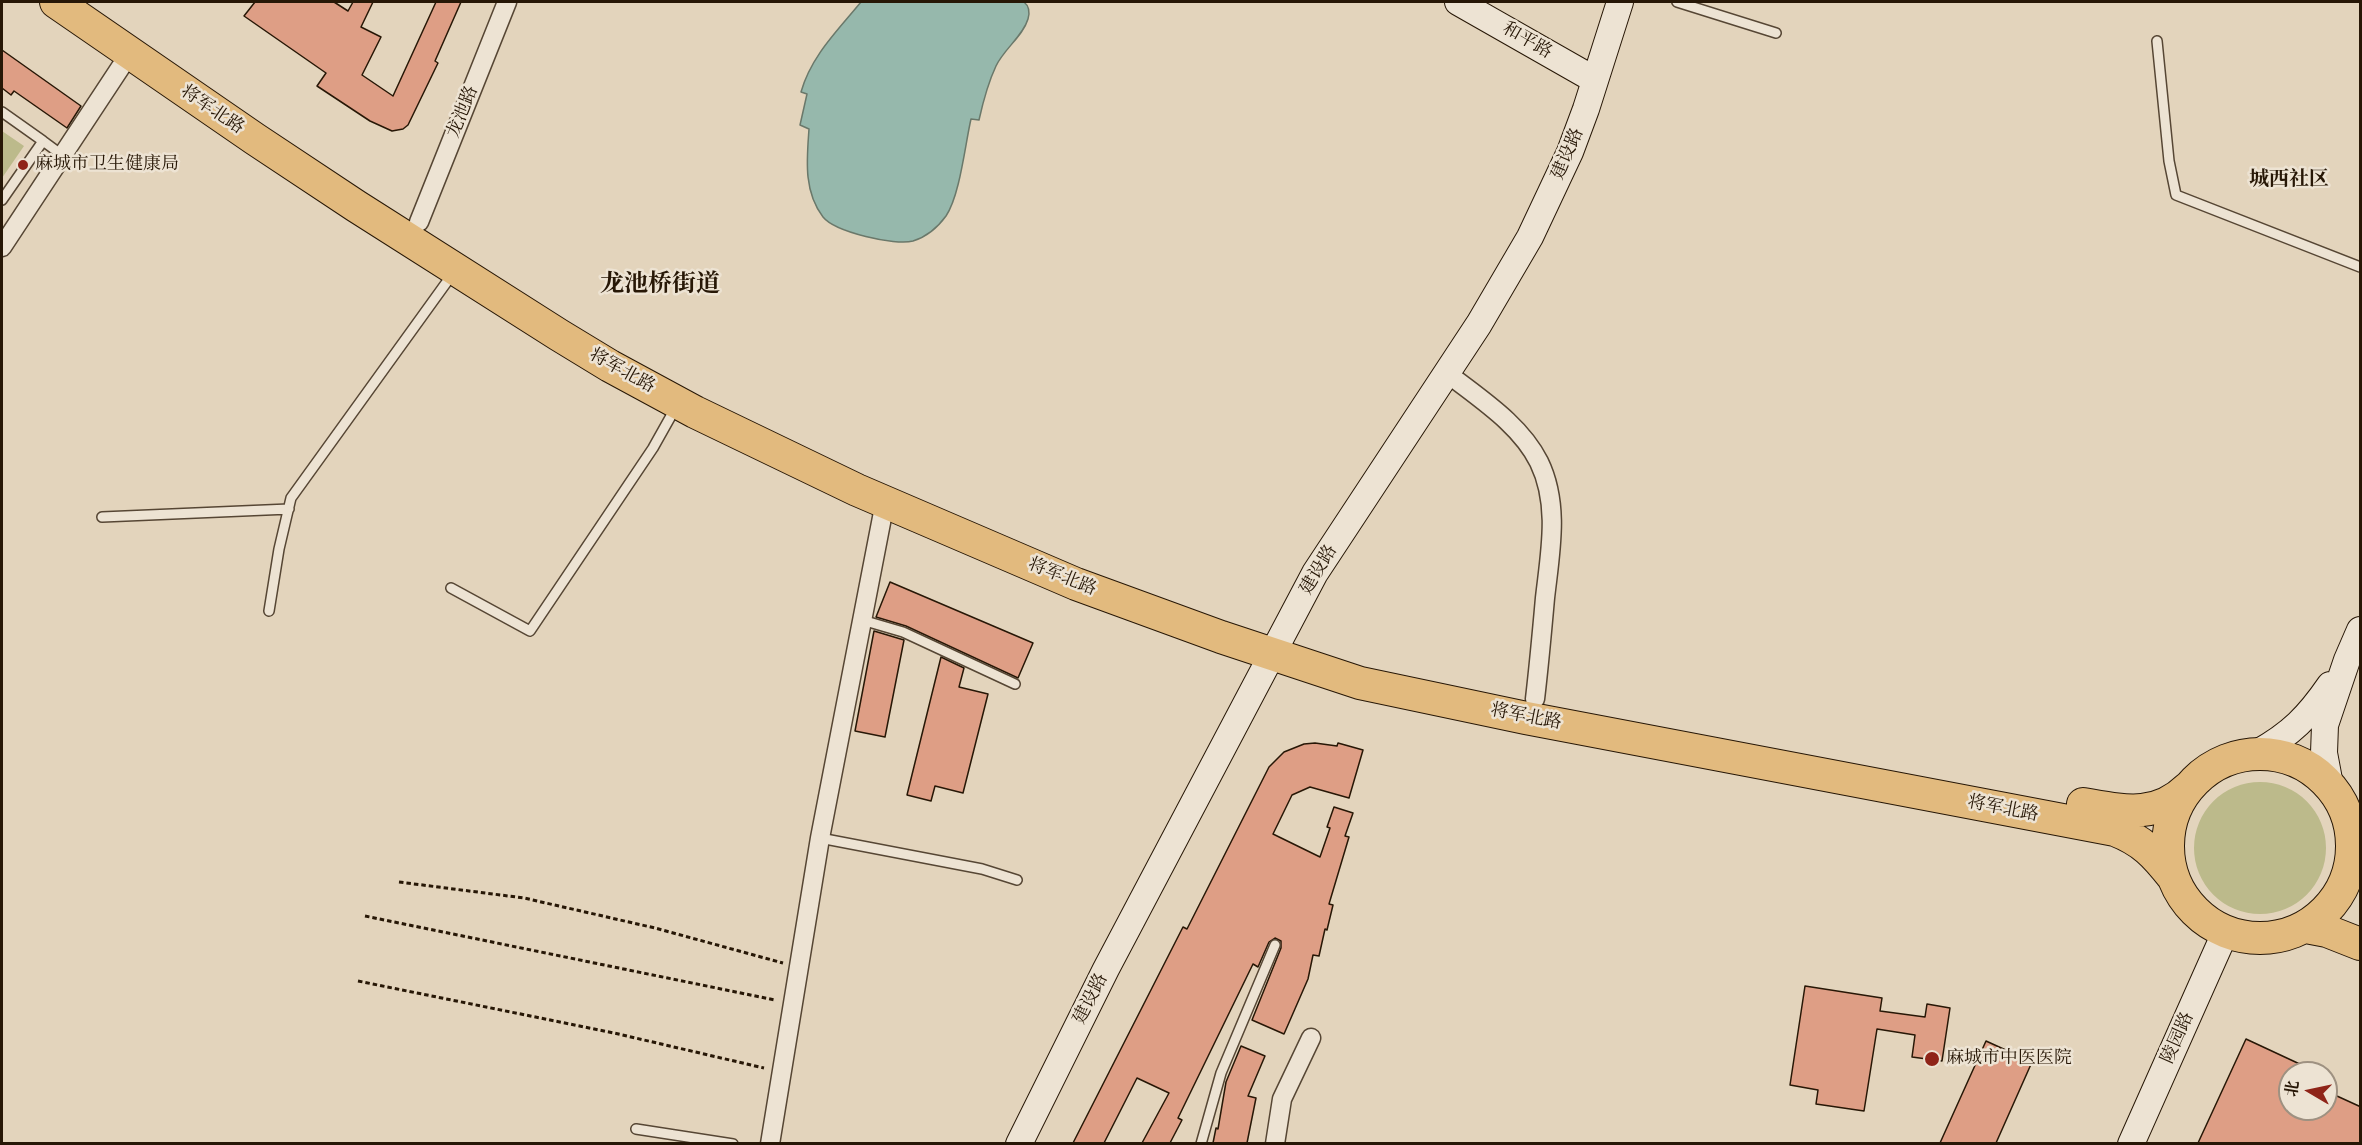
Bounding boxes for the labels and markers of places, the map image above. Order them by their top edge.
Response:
place label: 麻城市卫生健康局 [35,154,179,176]
marker: 麻城市卫生健康局 [16,158,30,172]
place label: 麻城市中医医院 [1946,1048,2072,1070]
marker: 麻城市中医医院 [1923,1050,1941,1068]

